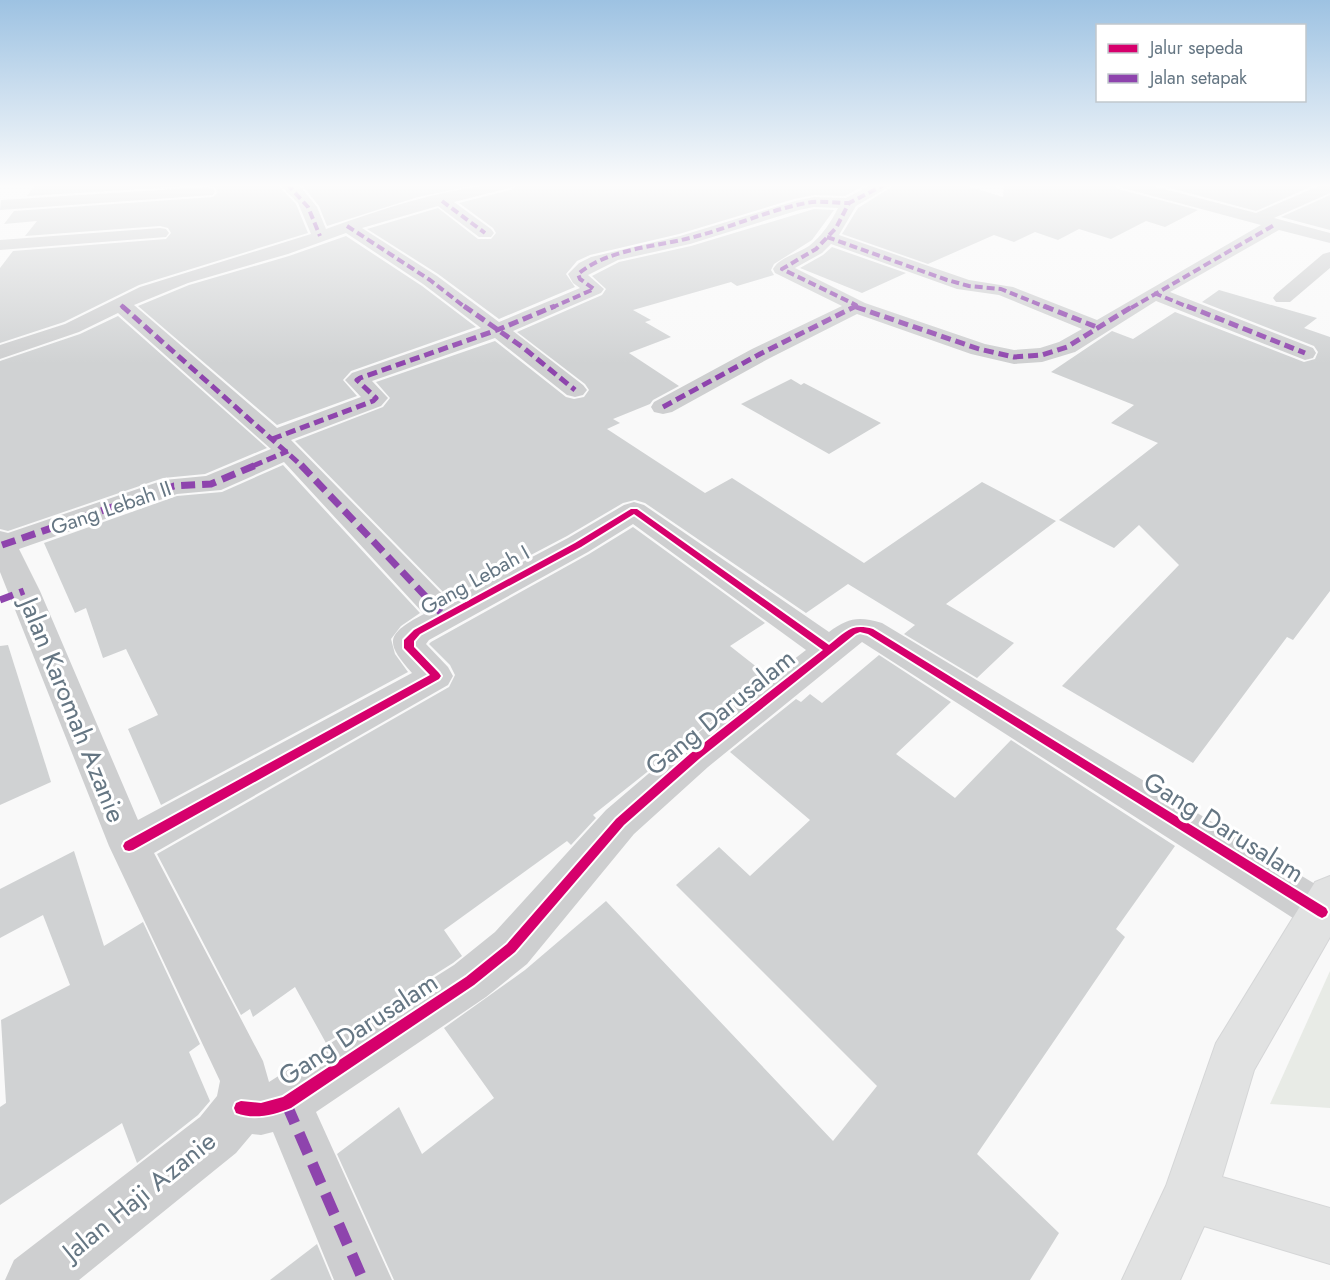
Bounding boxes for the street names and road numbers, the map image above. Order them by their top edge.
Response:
street label: Gang Lebah II [47,473,175,543]
street label: Gang Lebah I [415,538,535,622]
street label: Jalan Karomah Azanie [9,589,135,828]
street label: Gang Darusalam [637,640,803,784]
street label: Gang Darusalam [1136,762,1312,892]
street label: Gang Darusalam [271,963,445,1095]
street label: Jalan Haji Azanie [52,1122,224,1272]

